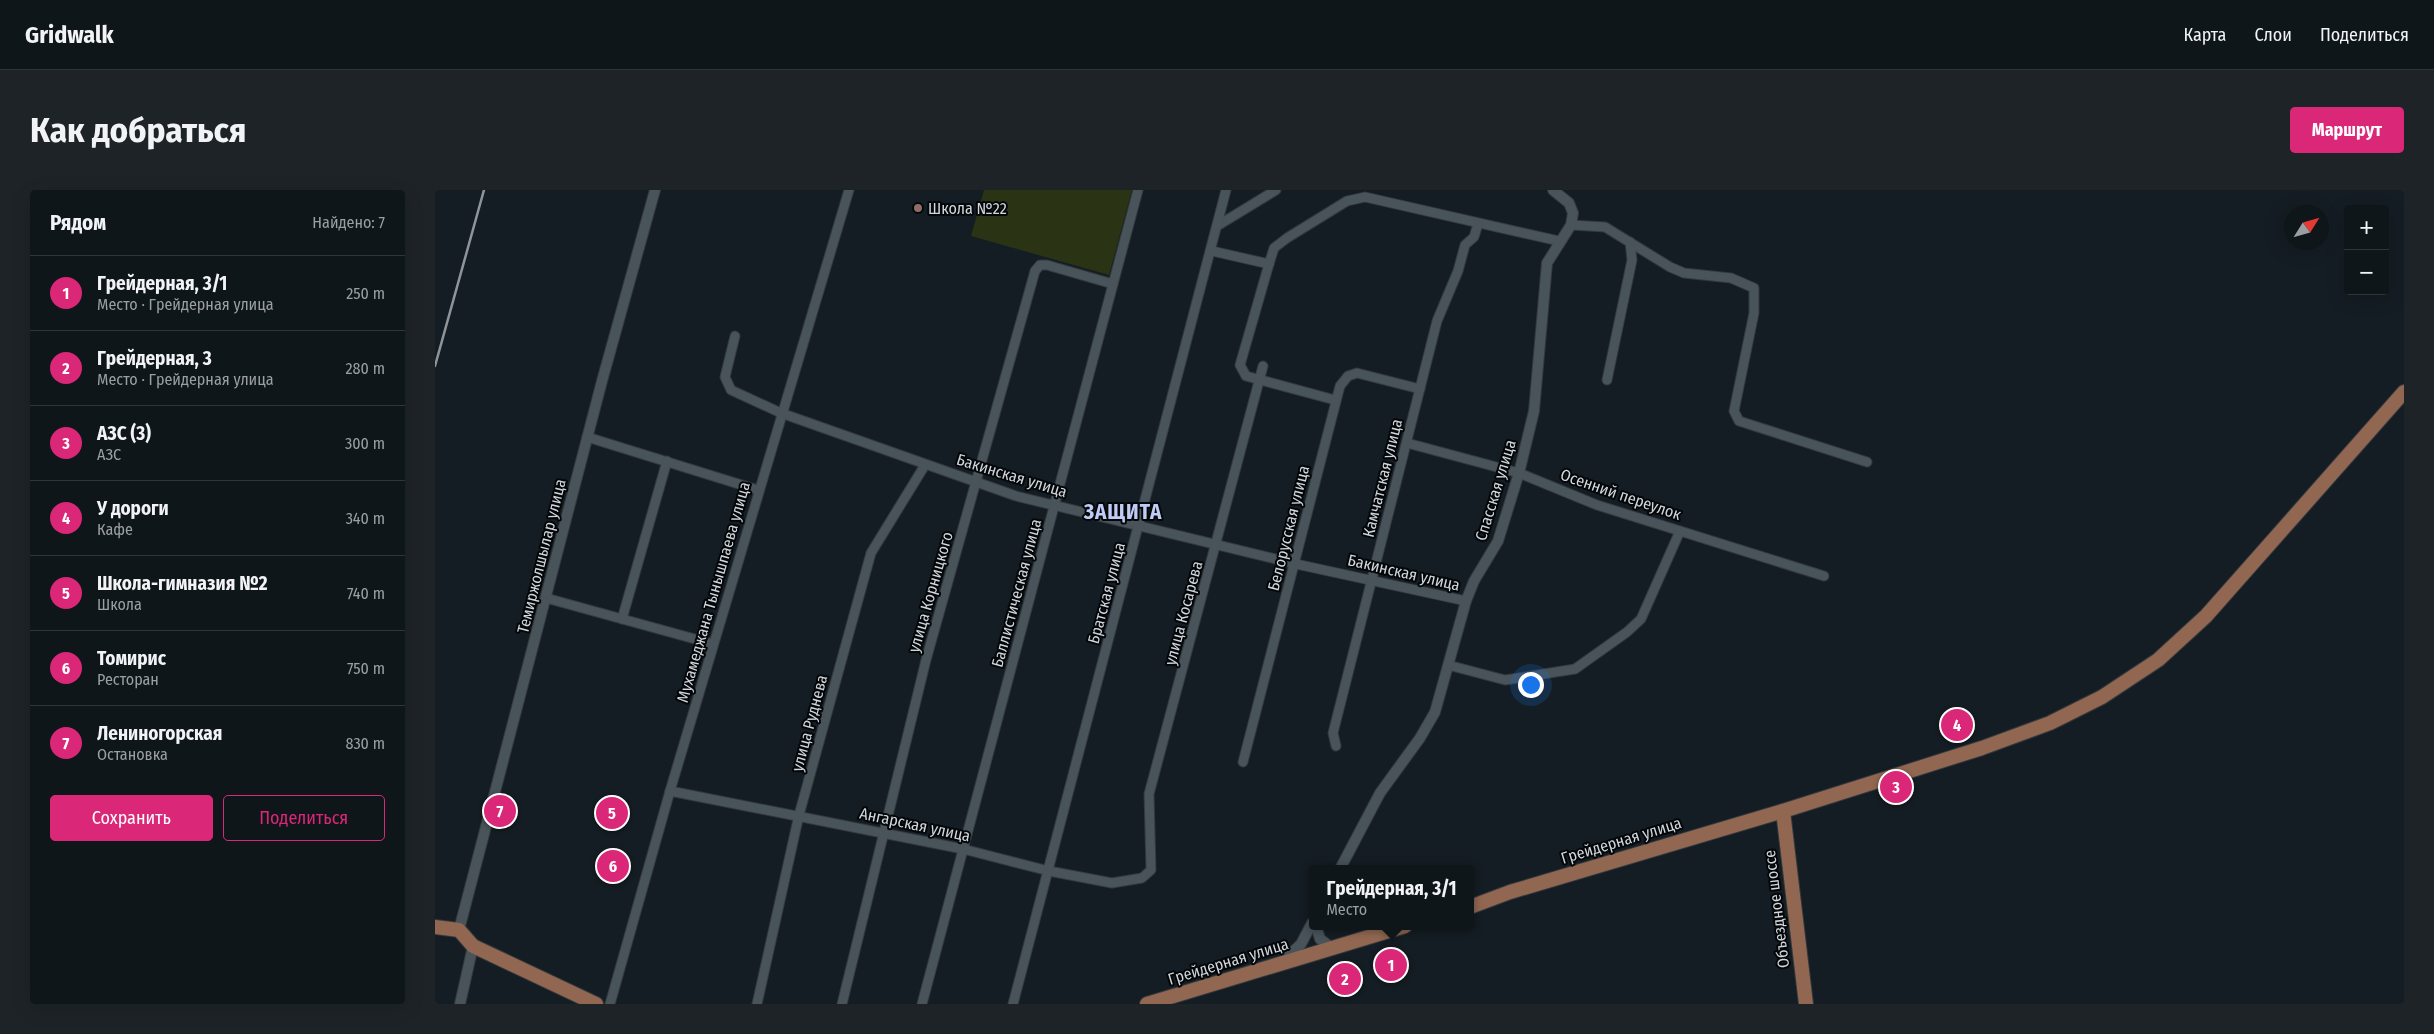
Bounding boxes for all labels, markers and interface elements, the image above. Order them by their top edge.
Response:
text: Gridwalk [25,21,114,49]
text: Карта [2183,24,2226,46]
text: Слои [2254,24,2292,46]
text: Поделиться [2320,24,2409,46]
button: Маршрут [2290,107,2404,153]
text: Как добраться [30,109,247,151]
place label: Школа №22 [928,199,1007,218]
marker: Школа №22 [912,202,924,214]
north arrow [2284,205,2329,250]
map controls [2344,205,2389,295]
button: + [2344,205,2389,250]
text: Рядом [50,210,106,236]
text: Найдено: 7 [312,213,385,232]
button: − [2344,250,2389,295]
text: Грейдерная, 3/1 [97,272,227,295]
text: 1 [63,284,69,303]
text: 250 m [346,284,385,303]
text: Место · Грейдерная улица [97,295,274,314]
text: Грейдерная, 3 [97,347,212,370]
text: 2 [62,359,70,378]
text: 280 m [346,359,385,378]
text: Место · Грейдерная улица [97,370,274,389]
street label: Камчатская улица [1359,417,1406,539]
text: АЗС (3) [97,422,151,445]
text: 3 [62,434,70,453]
text: 300 m [345,434,385,453]
street label: Спасская улица [1471,437,1520,543]
text: АЗС [97,445,121,464]
street label: Бакинская улица [954,450,1070,501]
street label: Белорусская улица [1264,463,1313,593]
street label: Осенний переулок [1558,465,1684,524]
street label: Темиржолшылар улица [513,477,570,635]
street label: Мухамеджана Тынышпаева улица [673,479,754,705]
text: У дороги [97,497,169,520]
district label: ЗАЩИТА [1083,499,1162,525]
text: 4 [62,509,70,528]
text: 340 m [346,509,385,528]
street label: Баллистическая улица [988,517,1045,669]
text: Кафе [97,520,133,539]
street label: улица Корницкого [904,530,957,655]
street label: Братская улица [1084,540,1129,646]
street label: Бакинская улица [1346,550,1462,595]
street label: улица Косарева [1160,559,1207,667]
text: Школа-гимназия №2 [97,572,267,595]
text: 5 [62,584,70,603]
text: 740 m [347,584,385,603]
text: Школа [97,595,142,614]
text: Томирис [97,647,166,670]
text: 6 [62,659,70,678]
text: 750 m [347,659,385,678]
text: Ресторан [97,670,159,689]
your location [1518,672,1544,698]
street label: улица Руднева [787,673,832,774]
pin: 4 [1941,706,1973,744]
text: Лениногорская [97,722,222,745]
text: 7 [63,734,69,753]
text: 830 m [345,734,385,753]
text: Остановка [97,745,168,764]
pin: 3 [1880,768,1912,806]
pin: 7 [484,792,516,830]
pin: 5 [596,794,628,832]
button: Сохранить [50,795,213,841]
button: Поделиться [223,795,385,841]
street label: Ангарская улица [858,803,972,846]
street label: Грейдерная улица [1559,813,1684,868]
pin: 6 [597,847,629,885]
street label: Объездное шоссе [1760,849,1793,969]
popup [1309,865,1474,930]
text: Грейдерная, 3/1 [1326,877,1457,900]
text: Место [1326,900,1367,919]
street label: Грейдерная улица [1166,934,1291,989]
pin: 1 [1375,946,1407,984]
pin: 2 [1329,960,1361,998]

